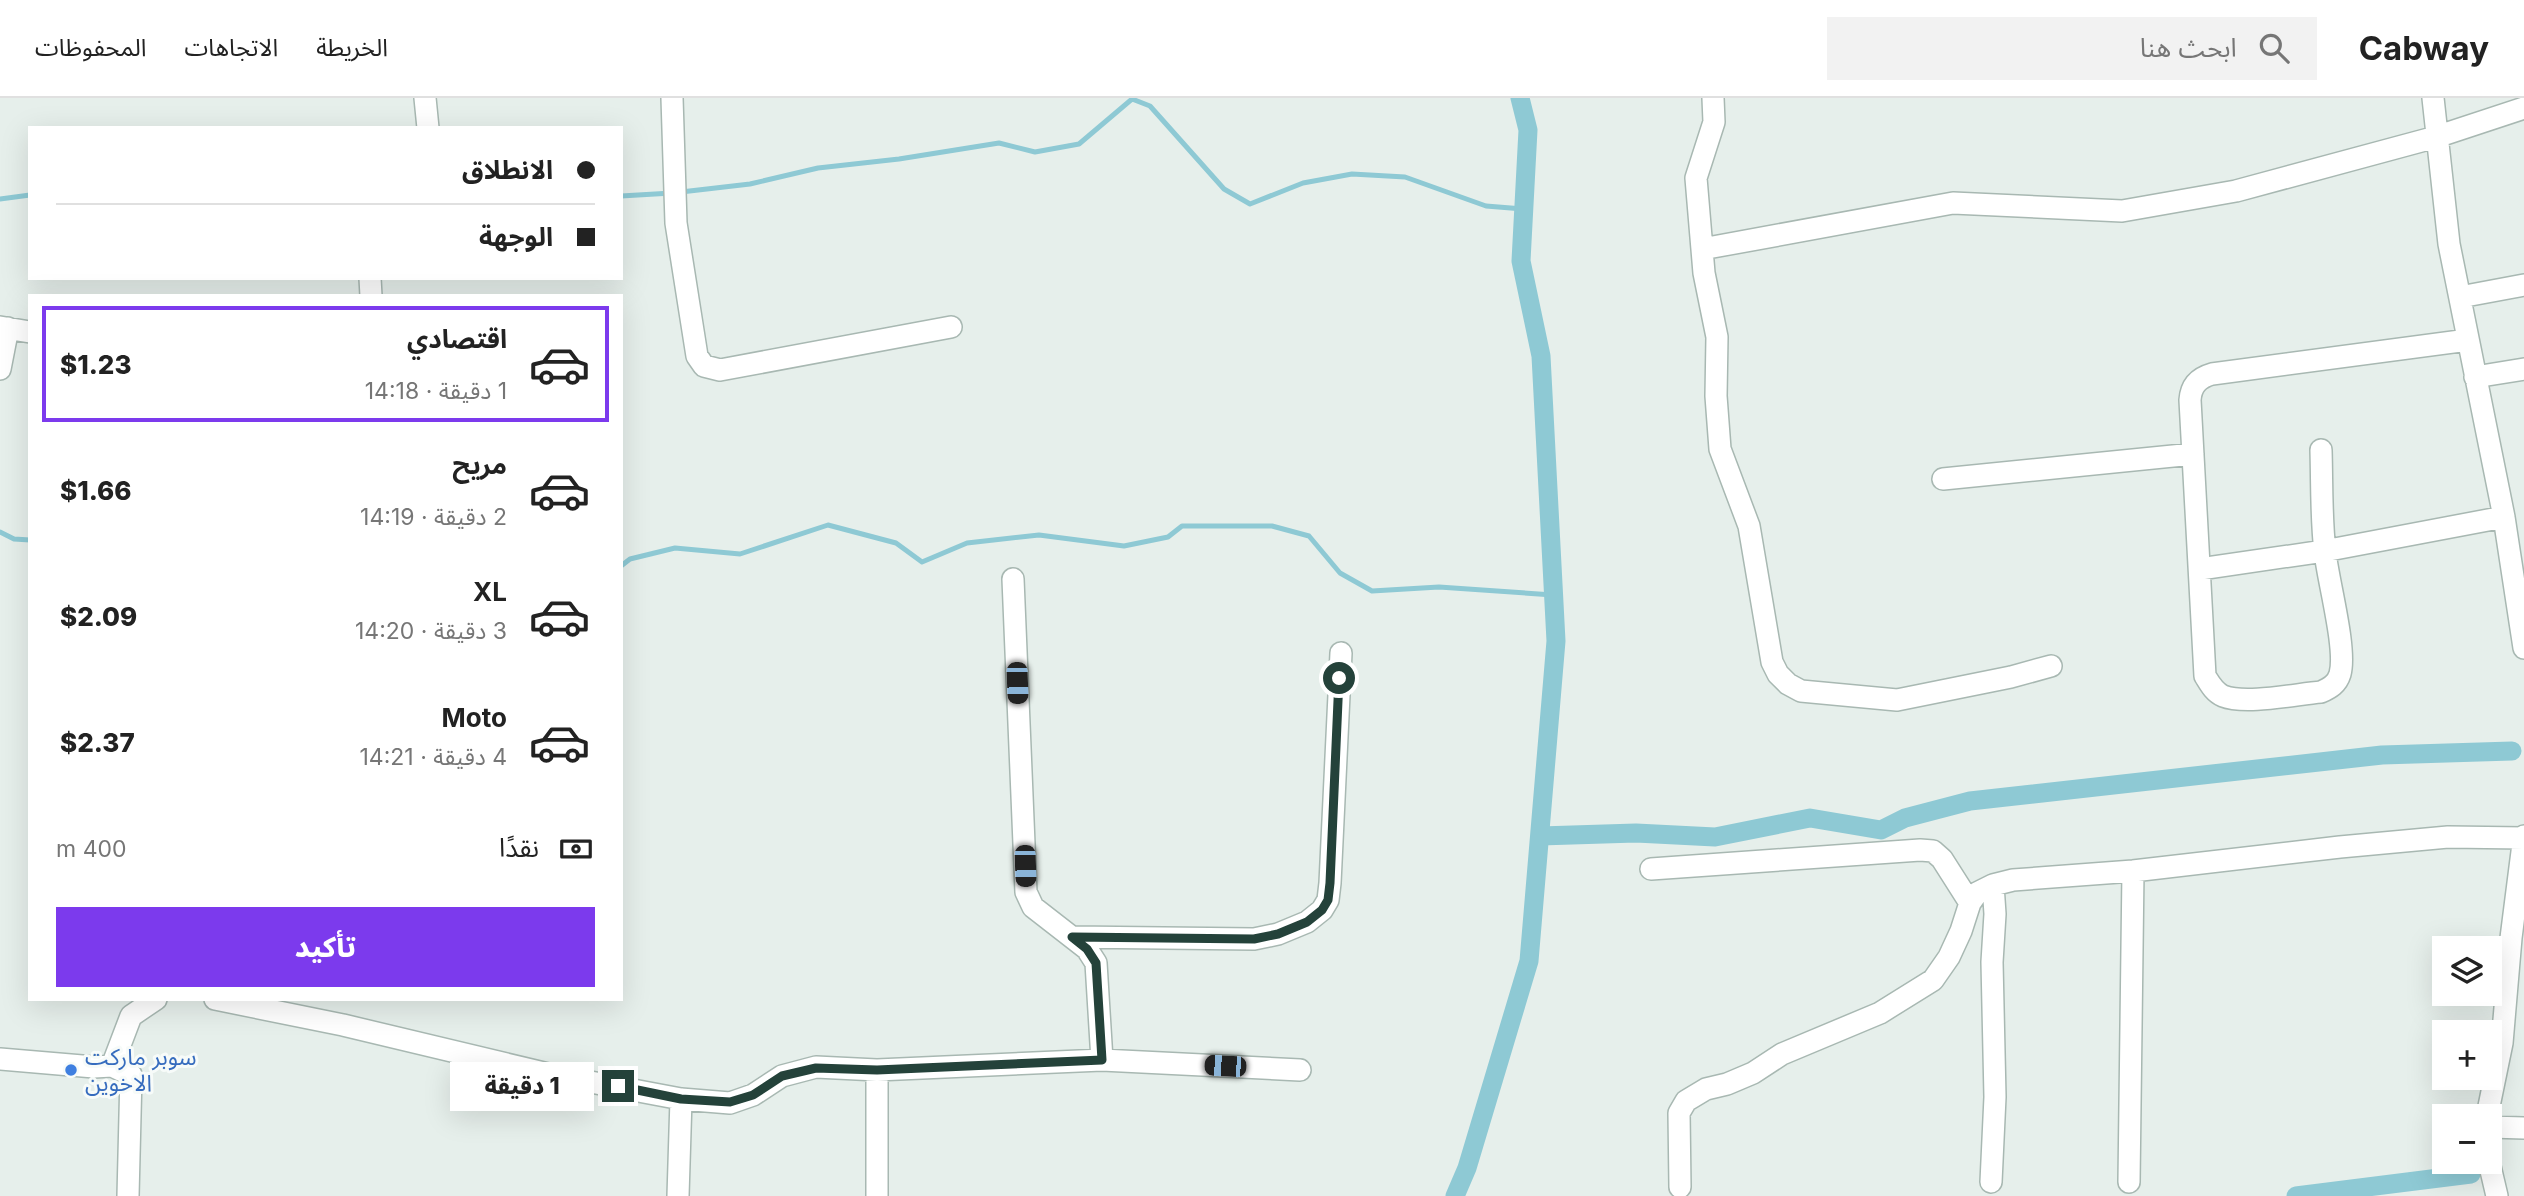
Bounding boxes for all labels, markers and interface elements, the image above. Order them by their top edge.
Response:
search box [1827,17,2317,80]
text: Cabway [2359,28,2489,68]
icon: search [2255,29,2293,67]
text: ابحث هنا [2140,32,2237,63]
text: المحفوظات [35,33,146,62]
text: الاتجاهات [184,33,278,62]
text: الخريطة [316,33,388,62]
text: الانطلاق [462,154,553,185]
text: الوجهة [479,221,553,252]
text: اقتصادي [407,323,507,354]
icon: car [528,333,591,396]
text: $1.23 [60,349,131,380]
text: 1 دقيقة · 14:18 [365,377,507,405]
text: مريح [452,449,507,480]
icon: car [528,459,591,522]
text: $1.66 [60,475,131,506]
text: 2 دقيقة · 14:19 [360,503,507,531]
text: XL [473,576,507,607]
icon: car [528,585,591,648]
text: $2.09 [60,601,137,632]
text: 3 دقيقة · 14:20 [355,617,507,645]
car [1006,662,1029,704]
route start [1323,662,1355,694]
text: Moto [442,702,507,733]
icon: car [528,711,591,774]
text: $2.37 [60,727,135,758]
text: 4 دقيقة · 14:21 [359,743,507,771]
icon: cash [557,830,595,868]
text: نقدًا [499,832,539,863]
text: 400 m [56,835,127,863]
car [1014,845,1037,887]
button: تأكيد [56,907,595,987]
map controls [2432,936,2502,1174]
button: layers [2432,936,2502,1006]
button: + [2432,1020,2502,1090]
place label: سوبر ماركت الاخوين [85,1043,197,1097]
car [1204,1054,1247,1078]
marker: سوبر ماركت الاخوين [63,1062,79,1078]
callout: 1 دقيقة [450,1062,594,1110]
route end [602,1070,634,1102]
text: 1 دقيقة [484,1072,560,1100]
button: − [2432,1104,2502,1174]

